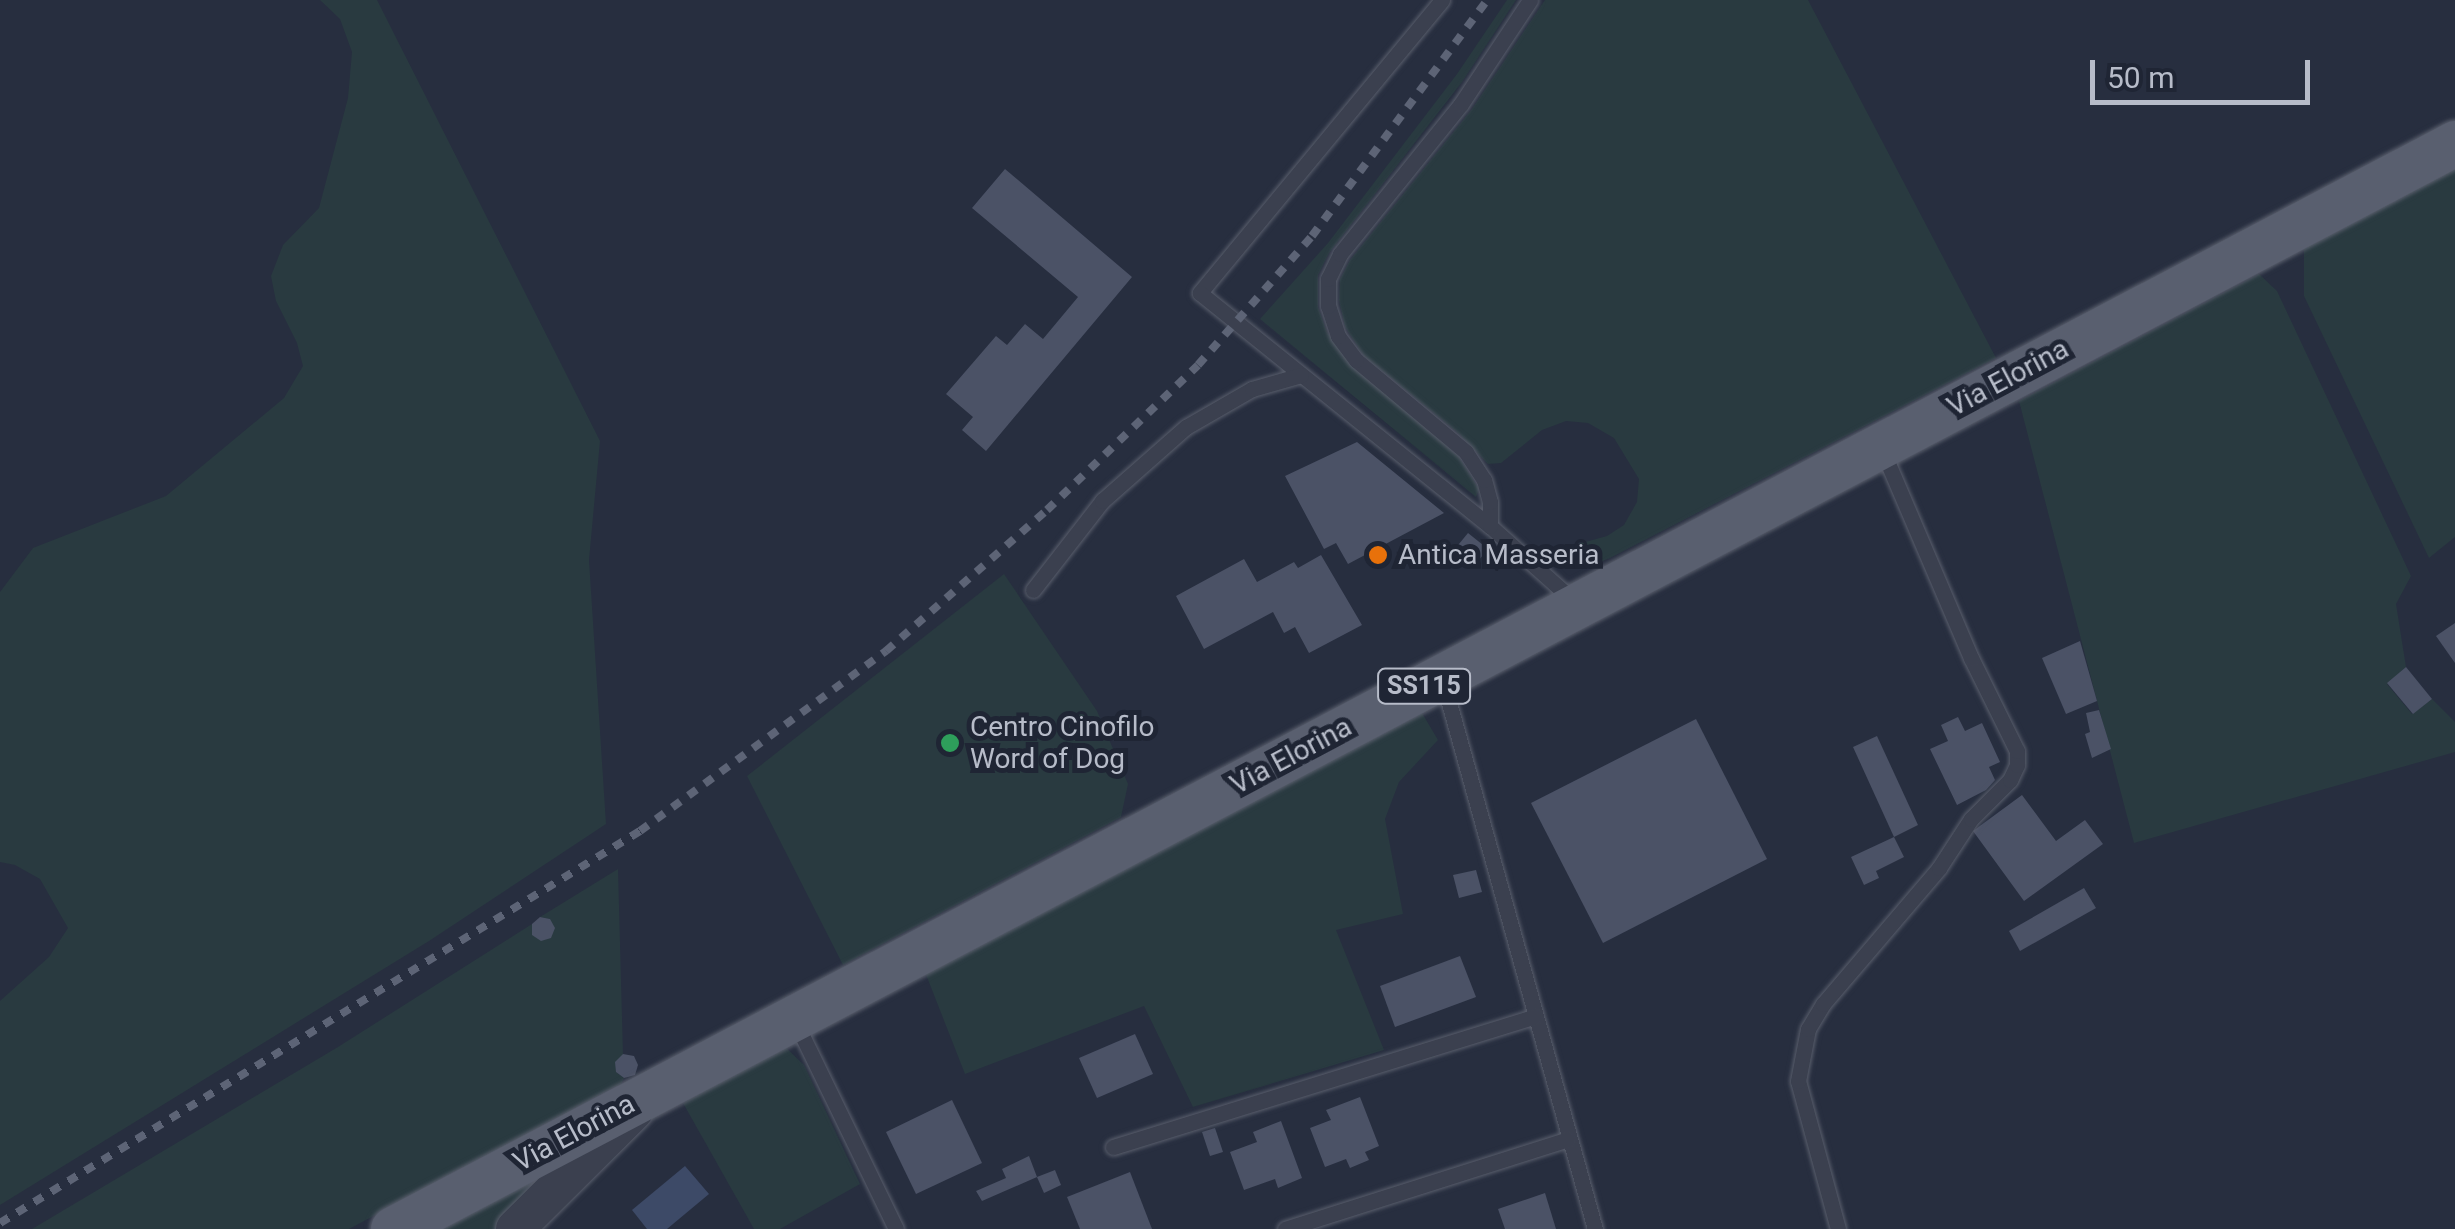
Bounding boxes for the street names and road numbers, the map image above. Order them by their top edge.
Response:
street label: Via Elorina [1942,332,2074,424]
road number: SS115 [1376,666,1472,706]
street label: Via Elorina [1225,710,1357,802]
street label: Via Elorina [508,1087,640,1179]

